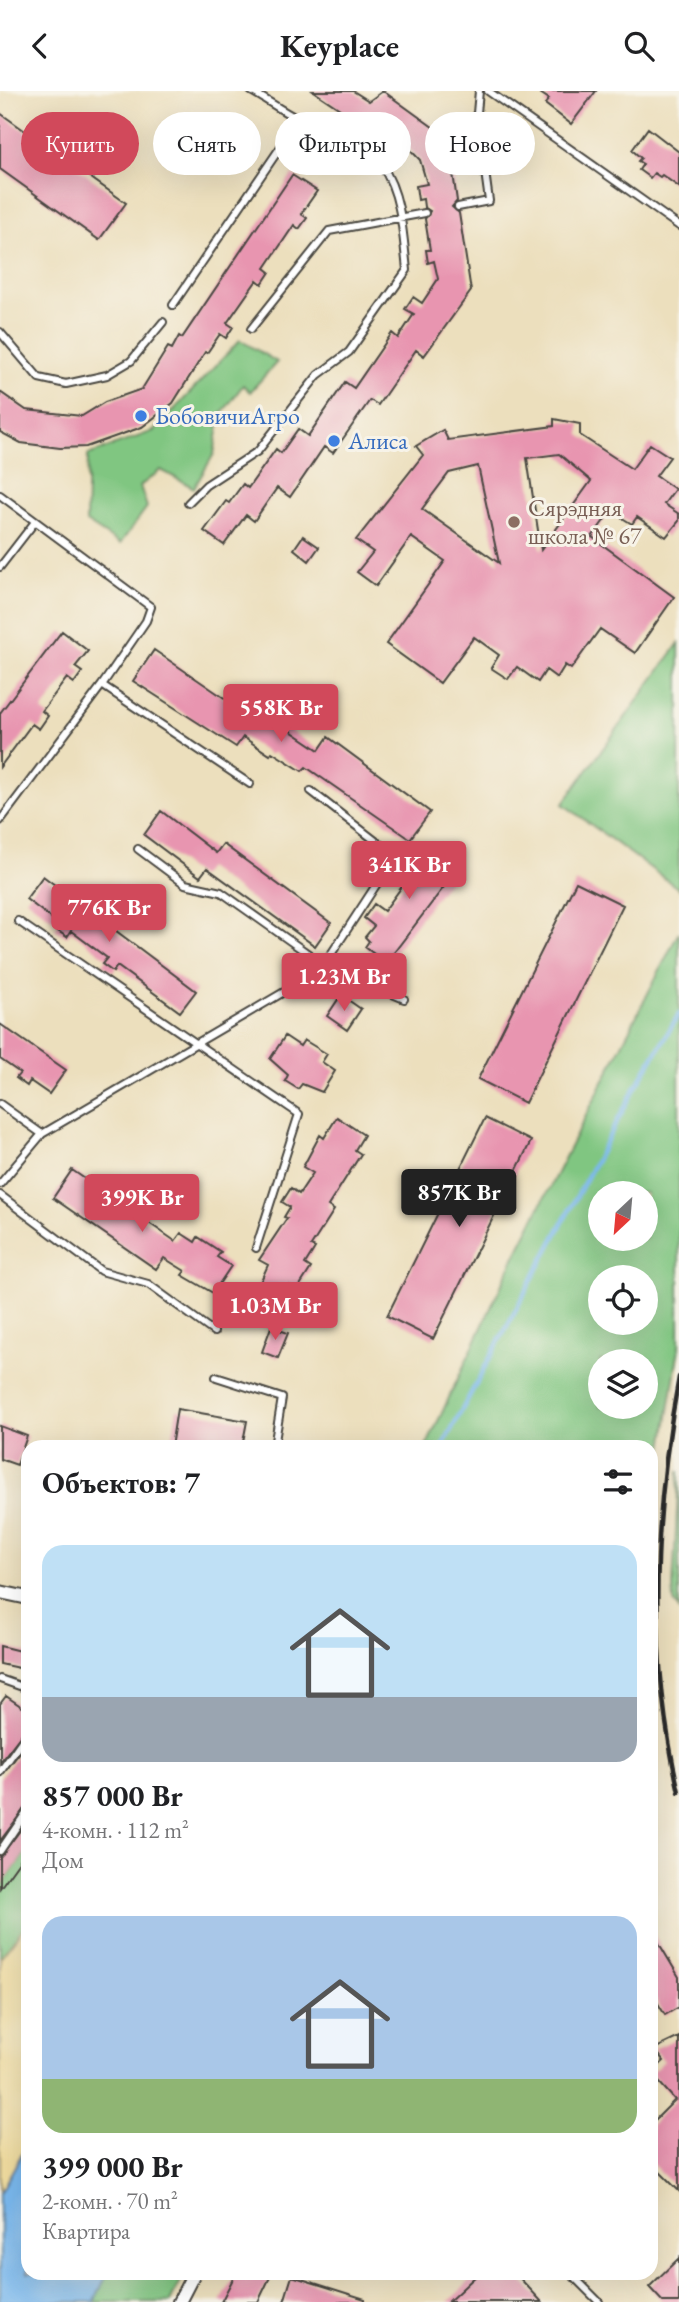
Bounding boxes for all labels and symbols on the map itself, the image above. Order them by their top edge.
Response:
place label: БобовичиАгро [155,400,300,431]
marker: БобовичиАгро [133,408,149,424]
place label: Алиса [347,425,408,456]
marker: Алиса [326,433,342,449]
place label: Сярэдняя школа № 67 [528,492,642,551]
marker: Сярэдняя школа № 67 [506,514,522,530]
pin: 558K Br [216,685,346,744]
pin: 341K Br [344,841,474,901]
pin: 776K Br [44,885,174,944]
pin: 1.23M Br [272,953,416,1013]
pin: 857K Br [394,1169,524,1229]
pin: 399K Br [77,1175,207,1234]
north arrow [588,1181,658,1251]
pin: 1.03M Br [203,1283,347,1342]

